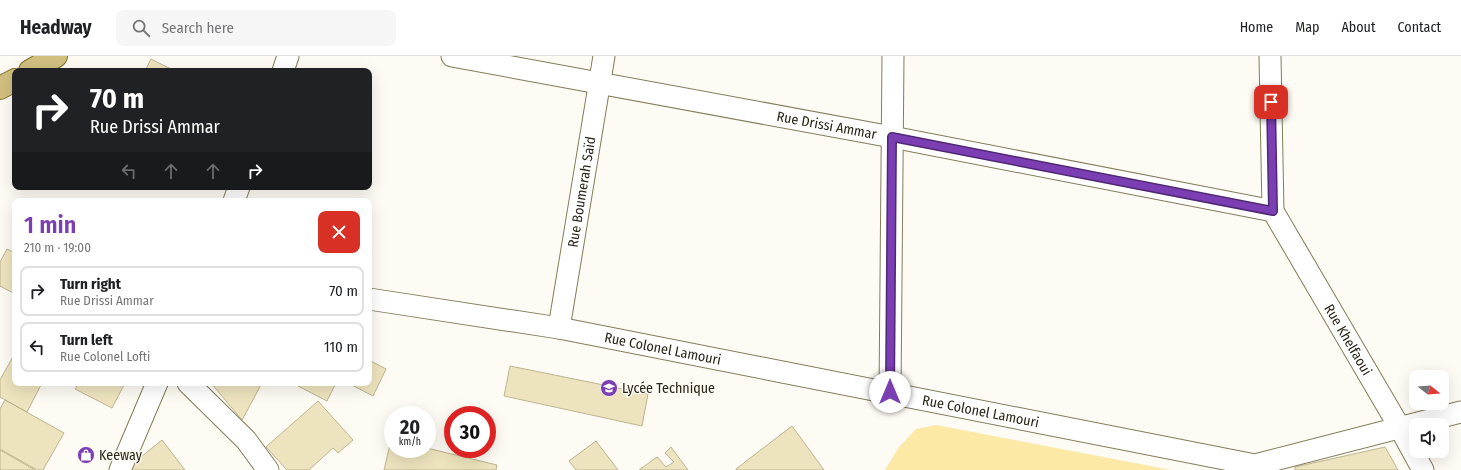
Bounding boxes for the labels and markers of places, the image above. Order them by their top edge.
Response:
pin [1254,85,1288,119]
school or university icon: Lycée Technique [599,378,619,398]
place label: Lycée Technique [622,380,715,397]
shop icon: Keeway [76,445,96,465]
place label: Keeway [99,447,143,464]

